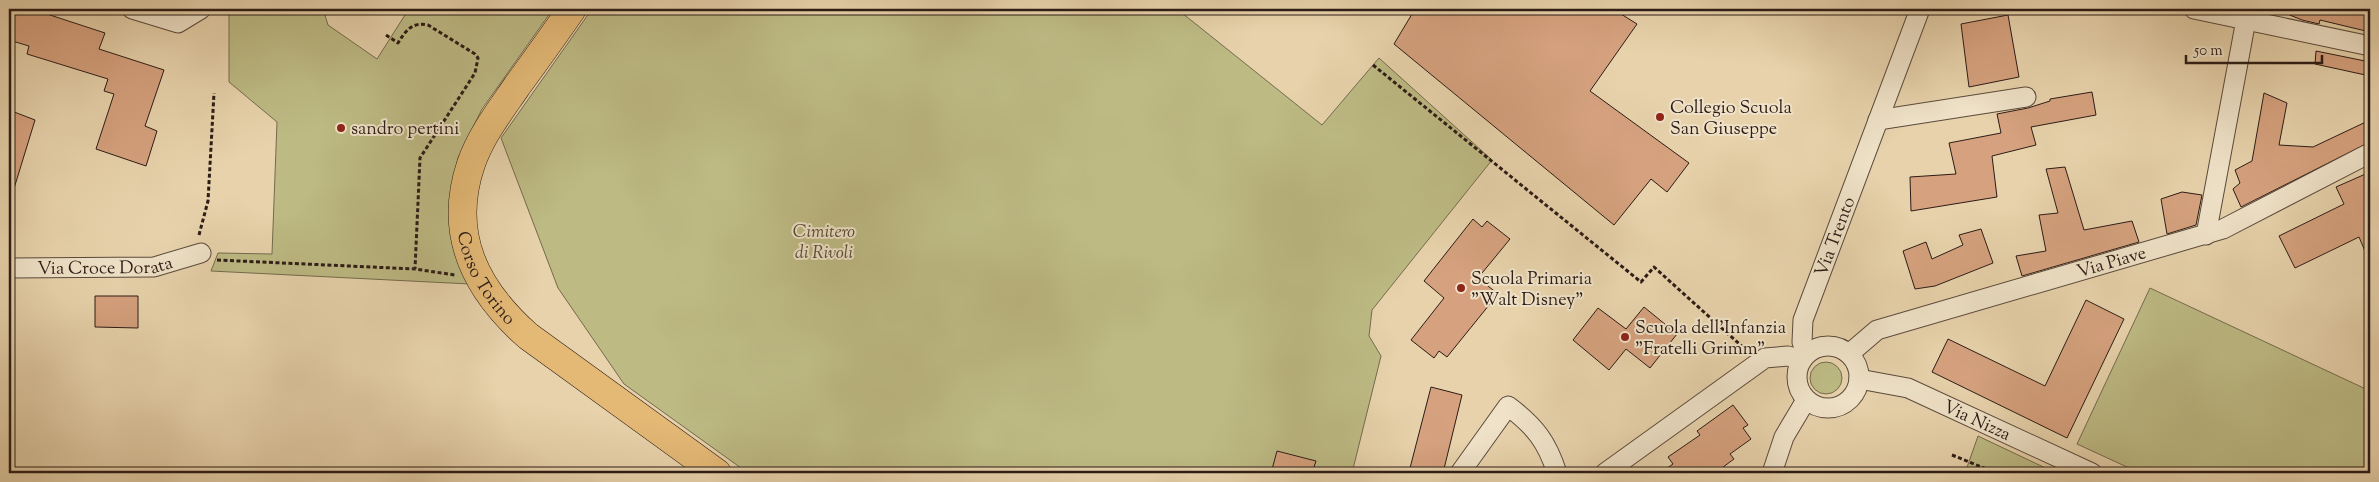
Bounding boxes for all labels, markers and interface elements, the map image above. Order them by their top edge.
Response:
scale bar [2186,32,2323,64]
text: 50 m [2193,41,2223,62]
place label: Collegio Scuola San Giuseppe [1670,96,1792,143]
marker: Collegio Scuola San Giuseppe [1654,111,1666,123]
place label: sandro pertini [351,117,459,143]
marker: sandro pertini [335,122,347,134]
street label: Via Trento [1809,193,1863,281]
park label: Cimitero di Rivoli [793,220,855,267]
street label: Corso Torino [449,229,521,332]
street label: Via Piave [2074,241,2150,286]
street label: Via Croce Dorata [37,251,176,283]
place label: Scuola Primaria "Walt Disney" [1471,267,1592,314]
marker: Scuola Primaria "Walt Disney" [1455,282,1467,294]
place label: Scuola dell'Infanzia "Fratelli Grimm" [1635,316,1786,363]
marker: Scuola dell'Infanzia "Fratelli Grimm" [1619,331,1631,343]
street label: Via Nizza [1938,395,2014,449]

